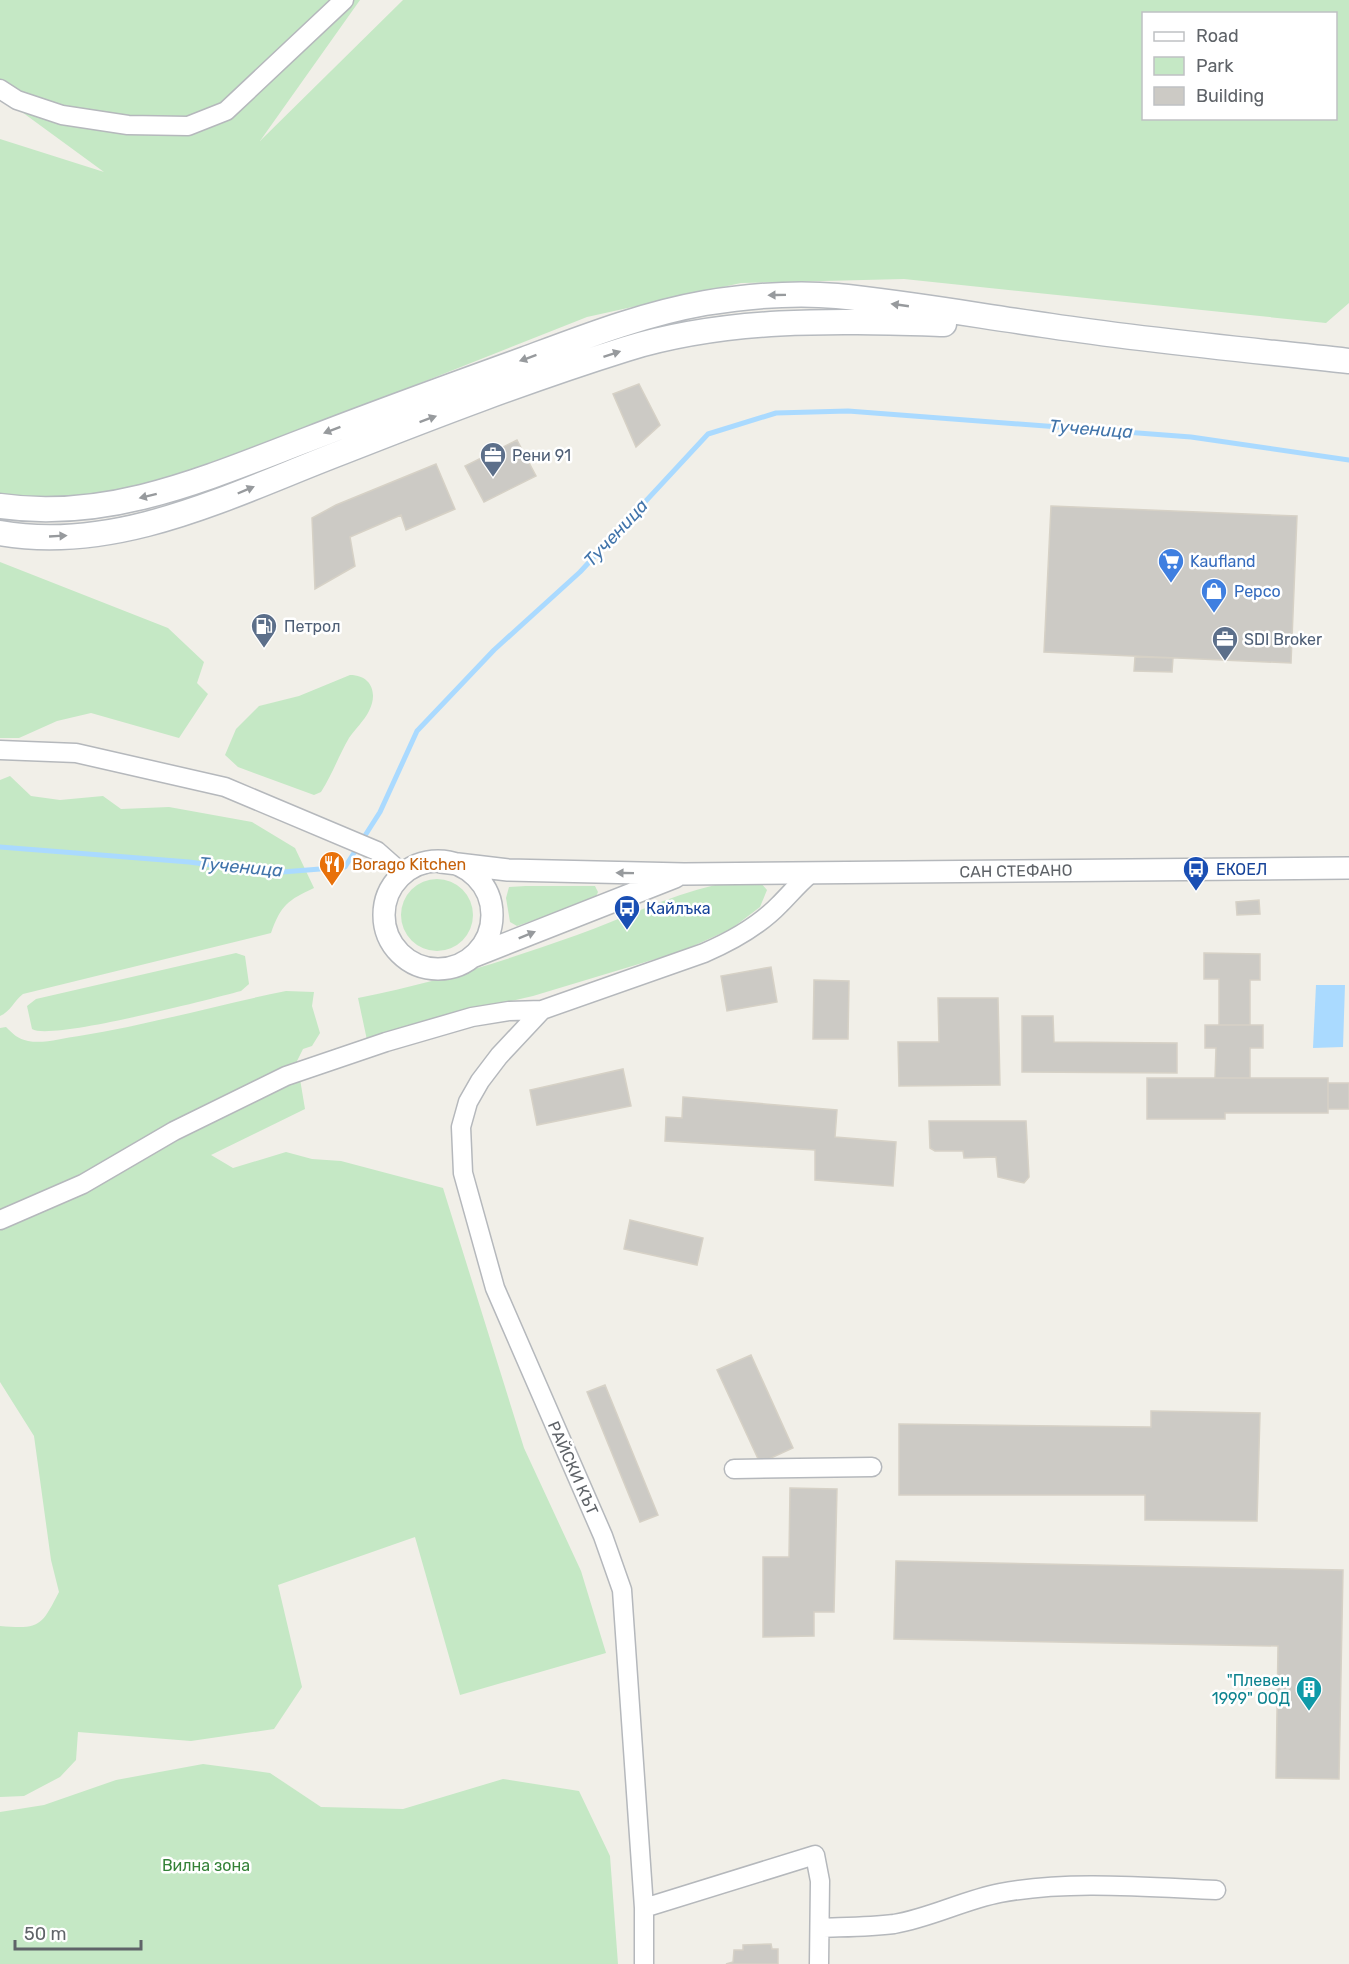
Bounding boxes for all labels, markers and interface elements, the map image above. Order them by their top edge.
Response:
legend [1142,12,1337,120]
text: Road [1196,25,1239,47]
text: Park [1196,55,1234,77]
text: Building [1196,85,1264,107]
one-way arrow [767,291,786,300]
one-way arrow [890,300,909,309]
one-way arrow [603,349,621,358]
one-way arrow [518,353,536,363]
one-way arrow [419,414,437,424]
water label: Тученица [1048,415,1134,443]
one-way arrow [322,425,340,435]
office icon: Рени 91 [478,440,508,478]
place label: Рени 91 [512,446,571,465]
one-way arrow [238,485,256,495]
one-way arrow [139,492,158,502]
water label: Тученица [579,494,653,571]
one-way arrow [49,532,68,541]
supermarket icon: Kaufland [1156,546,1186,584]
place label: Kaufland [1190,552,1256,571]
shop icon: Pepco [1199,576,1229,614]
place label: Pepco [1234,582,1281,601]
fuel station icon: Петрол [249,611,279,649]
place label: Петрол [284,617,340,636]
office icon: SDI Broker [1210,624,1240,662]
place label: SDI Broker [1244,630,1322,649]
restaurant icon: Borago Kitchen [317,849,347,887]
water label: Тученица [198,852,284,882]
bus stop icon: ЕКОЕЛ [1181,854,1211,892]
place label: Borago Kitchen [352,855,466,874]
place label: ЕКОЕЛ [1216,860,1267,879]
street label: САН СТЕФАНО [959,861,1073,881]
one-way arrow [616,868,635,877]
bus stop icon: Кайлъка [612,893,642,931]
place label: Кайлъка [646,899,711,918]
one-way arrow [518,930,536,939]
street label: РАЙСКИ КЪТ [544,1418,602,1518]
place label: "Плевен 1999" ООД [1212,1671,1290,1708]
building icon: "Плевен 1999" ООД [1294,1674,1324,1712]
park label: Вилна зона [162,1856,250,1875]
scale bar [15,1913,141,1951]
text: 50 m [24,1923,67,1945]

